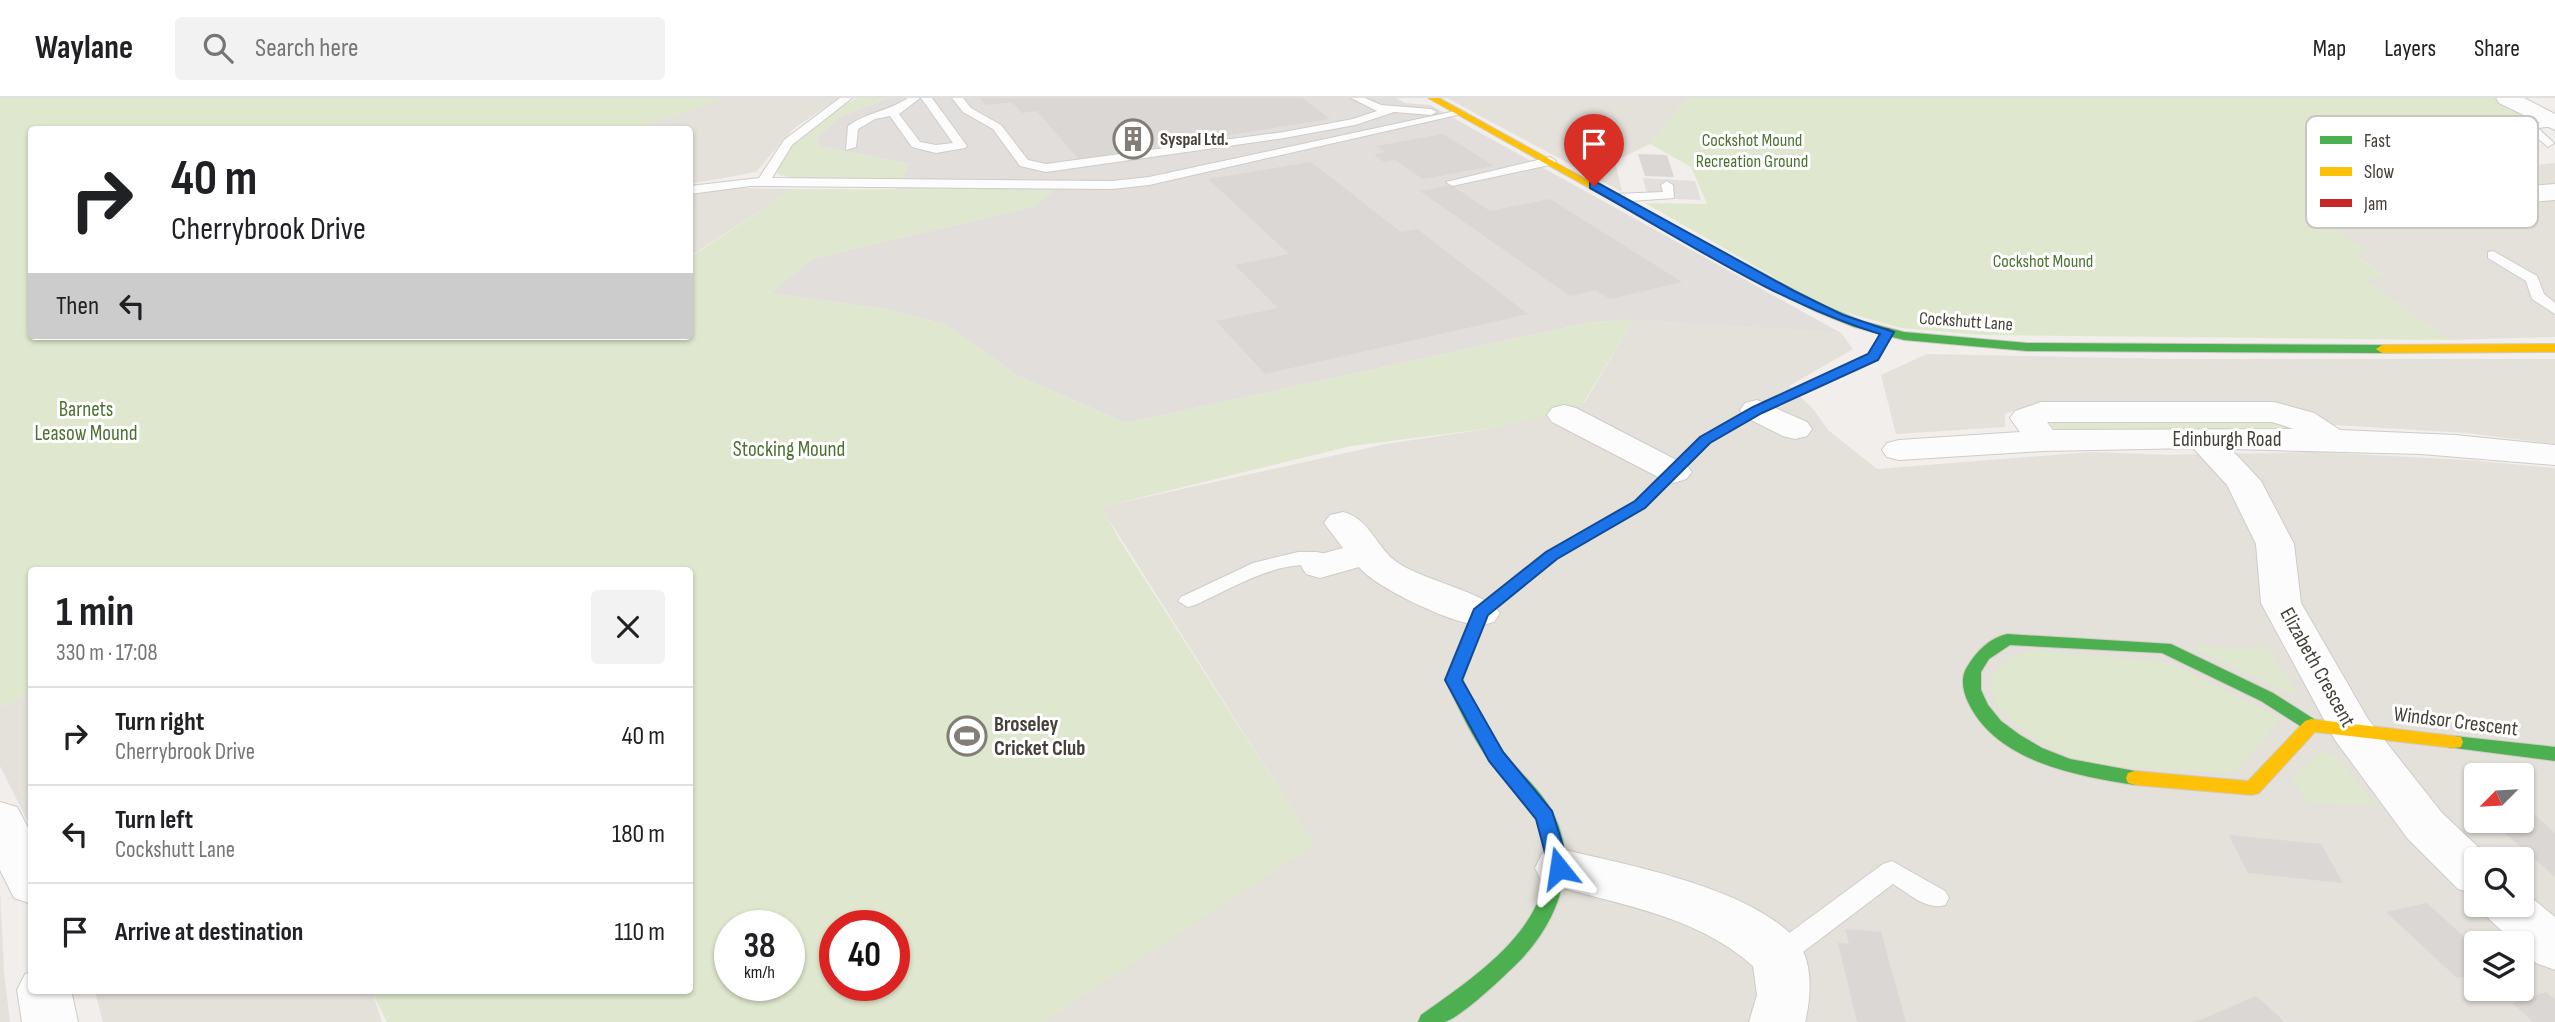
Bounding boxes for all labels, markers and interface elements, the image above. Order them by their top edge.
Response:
search box [175,17,665,80]
text: Waylane [35,28,133,68]
icon: search [199,29,237,67]
text: Search here [255,33,358,64]
text: Map [2313,34,2346,63]
text: Layers [2384,34,2436,63]
text: Share [2474,34,2520,63]
pin [1564,114,1624,186]
legend [2306,116,2538,228]
building icon: Syspal Ltd. [1112,118,1154,160]
icon: arrive [1575,125,1613,163]
place label: Syspal Ltd. [1160,129,1229,150]
park label: Cockshot Mound Recreation Ground [1696,130,1808,172]
text: Fast [2364,130,2391,153]
text: 40 m [171,150,257,209]
icon: right [56,154,147,245]
text: Slow [2364,161,2394,184]
text: Jam [2363,193,2387,216]
text: Cherrybrook Drive [171,210,366,249]
park label: Cockshot Mound [1993,251,2093,272]
icon: left [113,287,151,325]
text: Then [56,291,99,322]
street label: Cockshutt Lane [1918,308,2014,335]
park label: Barnets Leasow Mound [34,397,138,446]
street label: Edinburgh Road [2173,427,2281,452]
park label: Stocking Mound [733,437,845,462]
text: 1 min [56,587,134,638]
button: close [591,590,665,664]
street label: Elizabeth Crescent [2275,603,2361,731]
text: 330 m · 17:08 [56,639,158,667]
street label: Windsor Crescent [2392,701,2520,742]
text: Turn right [115,707,204,738]
place label: Broseley Cricket Club [994,712,1085,761]
sports icon: Broseley Cricket Club [946,715,988,757]
icon: right [56,717,94,755]
text: 40 m [622,721,665,752]
text: Cherrybrook Drive [115,738,255,766]
north arrow [2464,763,2534,833]
map controls [2464,763,2534,1001]
text: Turn left [115,805,193,836]
icon: left [56,815,94,853]
text: 180 m [612,819,665,850]
position arrow [1522,831,1596,905]
text: Cockshutt Lane [115,836,235,864]
button: search [2464,847,2534,917]
speed limit sign: 40 [819,910,910,1001]
icon: arrive [56,913,94,951]
text: Arrive at destination [115,917,303,948]
text: 110 m [614,917,665,948]
text: 38 [743,925,776,968]
button: layers [2464,931,2534,1001]
text: km/h [744,962,775,983]

